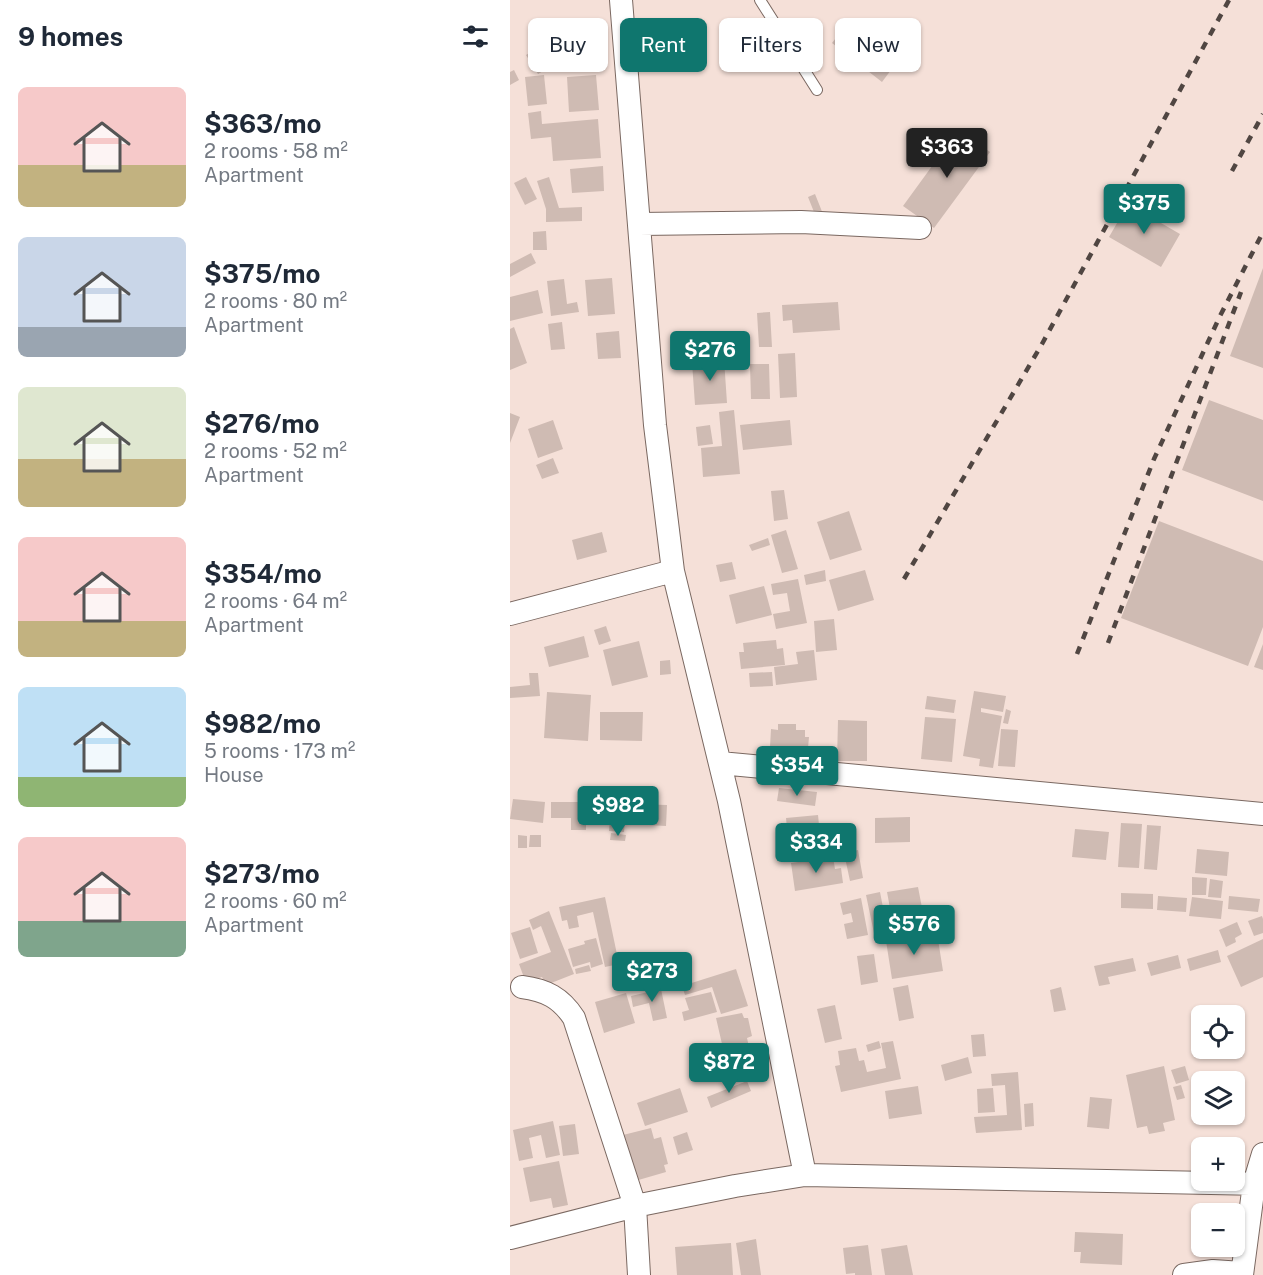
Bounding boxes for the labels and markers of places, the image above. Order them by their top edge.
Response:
pin: $363 [911,128,983,179]
pin: $375 [1108,184,1180,235]
pin: $276 [674,331,746,382]
pin: $354 [761,746,833,797]
pin: $982 [582,786,654,837]
pin: $334 [780,823,852,874]
pin: $576 [878,905,950,956]
pin: $273 [616,952,688,1003]
pin: $872 [693,1043,765,1094]

